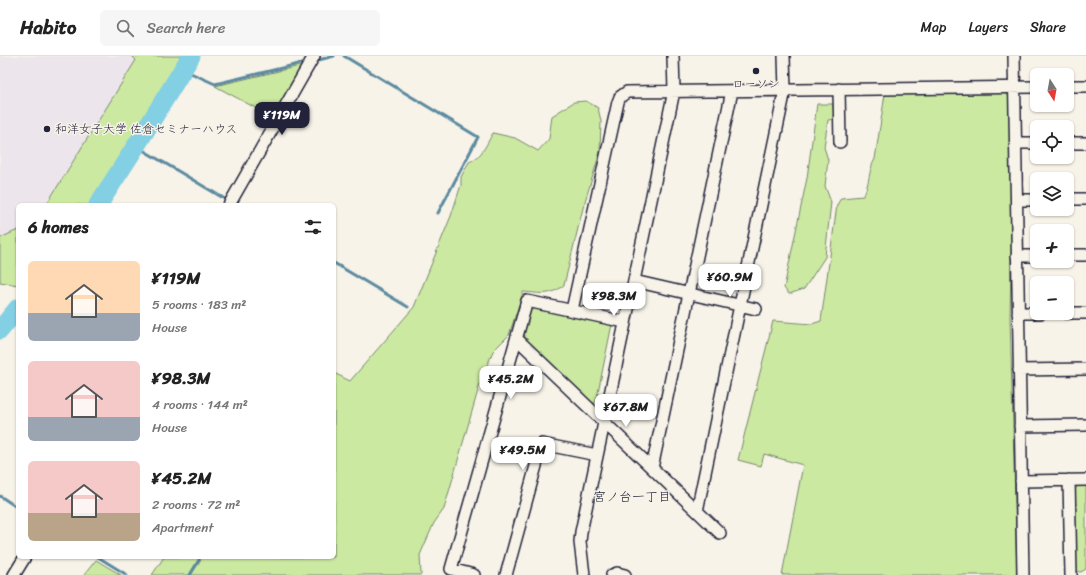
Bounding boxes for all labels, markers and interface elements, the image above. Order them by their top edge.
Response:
search box [100,10,380,46]
text: Habito [20,11,76,44]
text: Search here [146,15,225,41]
text: Map [921,15,946,40]
text: Layers [968,15,1008,40]
text: Share [1030,15,1066,40]
icon: search [114,17,136,39]
marker: ローソン [751,66,761,76]
north arrow [1030,68,1074,112]
map controls [1030,68,1074,320]
place label: ローソン [732,73,780,95]
pin: ¥119M [254,102,310,136]
text: ¥119M [264,103,300,126]
place label: 和洋女子大学 佐倉セミナーハウス [55,118,237,140]
button: locate [1030,120,1074,164]
marker: 和洋女子大学 佐倉セミナーハウス [42,124,52,134]
button: layers [1030,172,1074,216]
text: 6 homes [28,212,88,242]
icon: filters [302,216,324,238]
button: + [1030,224,1074,268]
text: ¥119M [152,263,200,293]
pin: ¥60.9M [697,264,763,298]
text: ¥60.9M [707,265,753,288]
button: − [1030,276,1074,320]
icon: home [60,277,108,325]
pin: ¥98.3M [581,283,647,317]
text: ¥98.3M [592,284,636,307]
text: 5 rooms · 183 m² [152,293,246,316]
text: House [152,316,187,339]
text: ¥98.3M [152,363,210,393]
pin: ¥45.2M [478,366,544,400]
text: ¥45.2M [488,367,534,390]
icon: home [60,377,108,425]
text: 4 rooms · 144 m² [152,393,248,416]
pin: ¥67.8M [593,394,659,428]
text: ¥67.8M [604,395,648,418]
text: House [152,416,187,439]
pin: ¥49.5M [490,437,556,471]
text: ¥49.5M [500,438,546,461]
text: ¥45.2M [152,463,211,493]
icon: home [60,477,108,525]
district label: 宮ノ台一丁目 [593,485,671,508]
text: 2 rooms · 72 m² [152,493,240,516]
text: Apartment [152,516,213,539]

